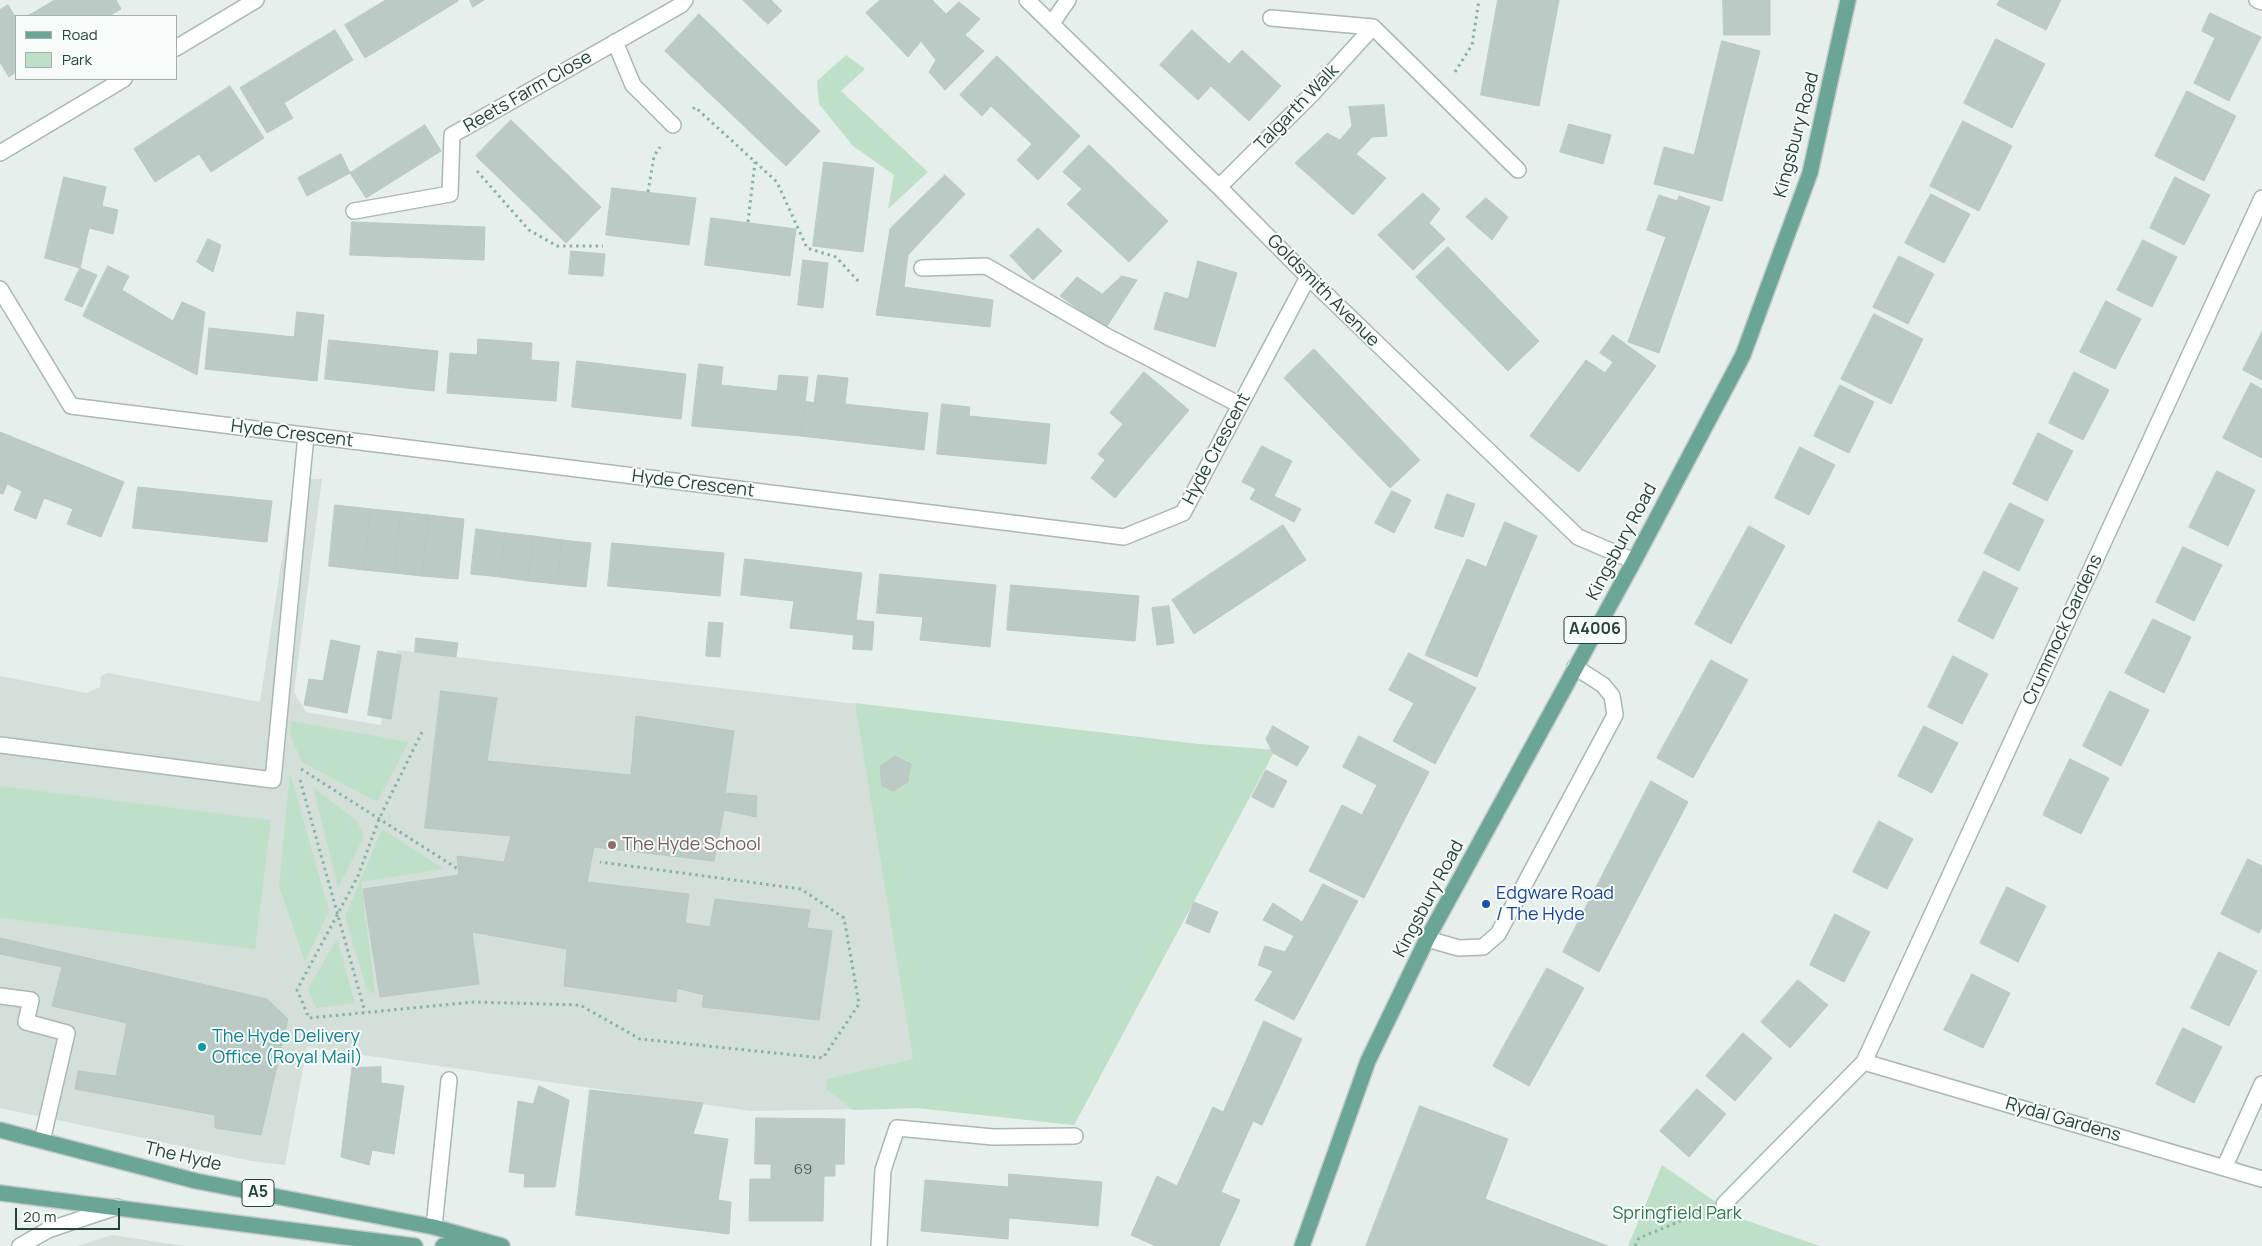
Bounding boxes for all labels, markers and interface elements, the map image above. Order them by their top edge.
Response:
legend [15,15,178,80]
text: Road [62,24,98,45]
street label: Reets Farm Close [460,47,596,137]
text: Park [62,49,92,70]
street label: Talgarth Walk [1251,60,1343,156]
street label: Kingsbury Road [1770,70,1824,200]
street label: Goldsmith Avenue [1262,230,1384,352]
street label: Hyde Crescent [1179,390,1255,508]
street label: Hyde Crescent [230,416,354,452]
street label: Hyde Crescent [631,466,755,502]
street label: Kingsbury Road [1582,480,1662,604]
street label: Crummock Gardens [2019,551,2107,709]
road number: A4006 [1564,616,1626,644]
place label: The Hyde School [622,834,761,856]
street label: Kingsbury Road [1389,837,1469,961]
marker: The Hyde School [606,839,618,851]
place label: Edgware Road / The Hyde [1496,883,1614,926]
marker: Edgware Road / The Hyde [1480,898,1492,910]
place label: The Hyde Delivery Office (Royal Mail) [212,1026,363,1068]
marker: The Hyde Delivery Office (Royal Mail) [196,1041,208,1053]
street label: Rydal Gardens [2003,1093,2123,1147]
street label: The Hyde [142,1138,224,1176]
house number: 69 [794,1161,812,1179]
road number: A5 [242,1180,274,1206]
scale bar [18,1198,122,1230]
park label: Springfield Park [1612,1203,1742,1225]
text: 20 m [23,1206,56,1227]

